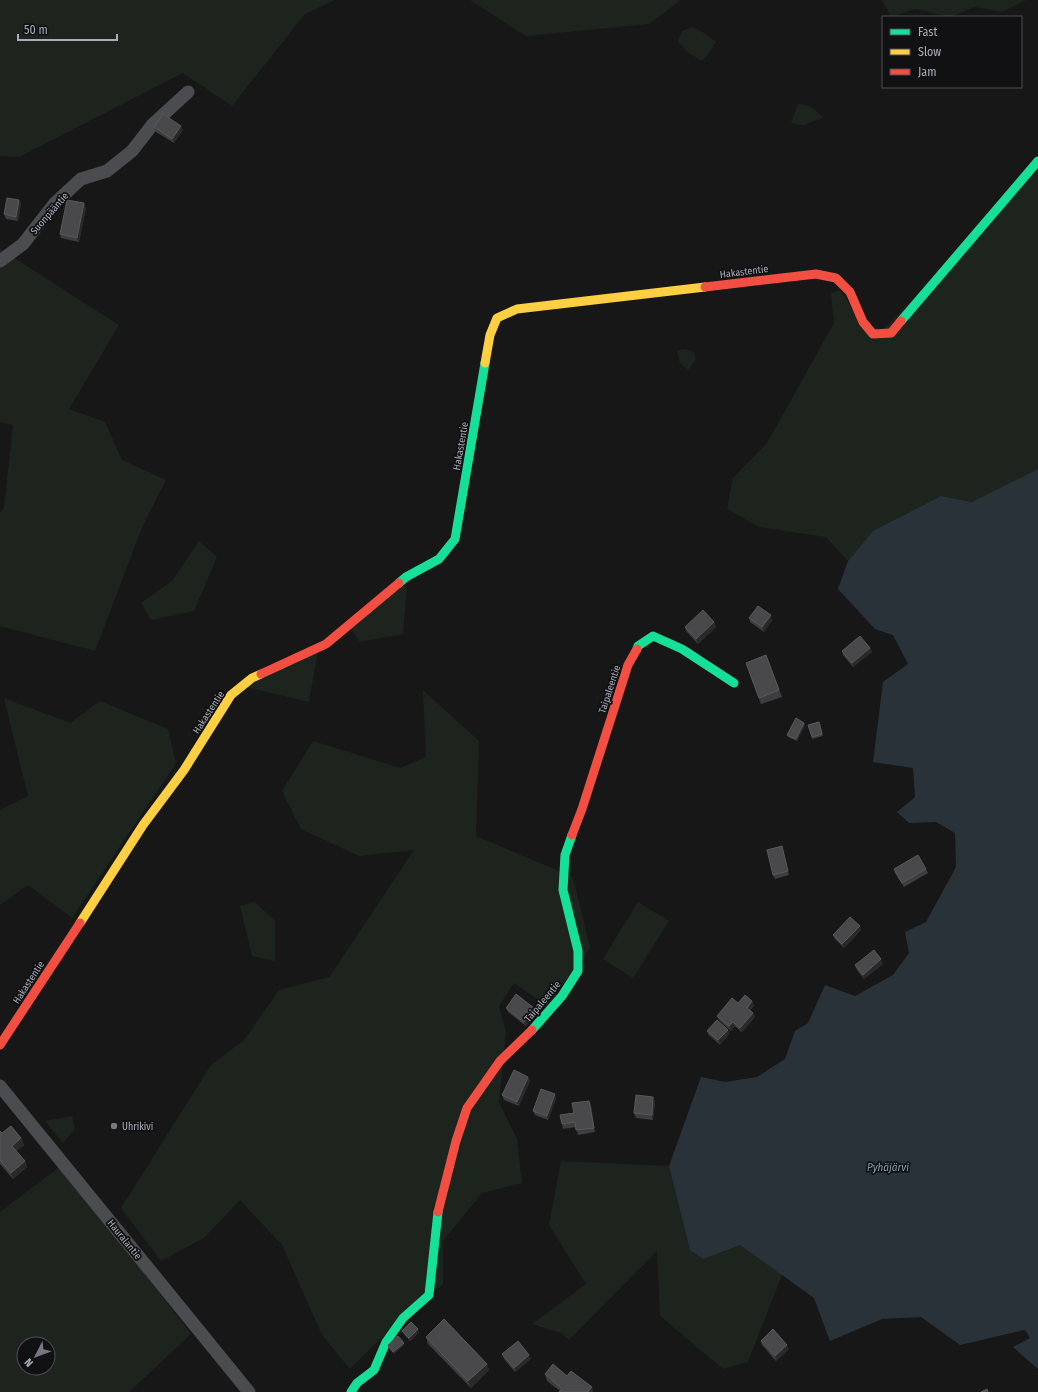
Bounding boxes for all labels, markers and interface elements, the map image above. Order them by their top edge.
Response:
scale bar [18,16,117,42]
legend [882,16,1022,88]
text: 50 m [24,23,48,37]
text: Fast [918,25,937,39]
text: Slow [918,45,941,59]
text: Jam [918,65,936,79]
street label: Suonpääntie [28,190,71,237]
street label: Hakastentie [719,263,769,281]
street label: Hakastentie [451,421,471,471]
street label: Taipaleentie [597,664,623,715]
street label: Hakastentie [191,689,227,736]
street label: Hakastentie [11,959,47,1006]
street label: Taipaleentie [522,979,563,1025]
marker: Uhrikivi [109,1121,119,1131]
place label: Uhrikivi [122,1121,153,1133]
water label: Pyhäjärvi [867,1161,909,1174]
street label: Hauralantie [105,1217,144,1262]
north arrow [16,1336,56,1376]
text: N [22,1356,36,1369]

